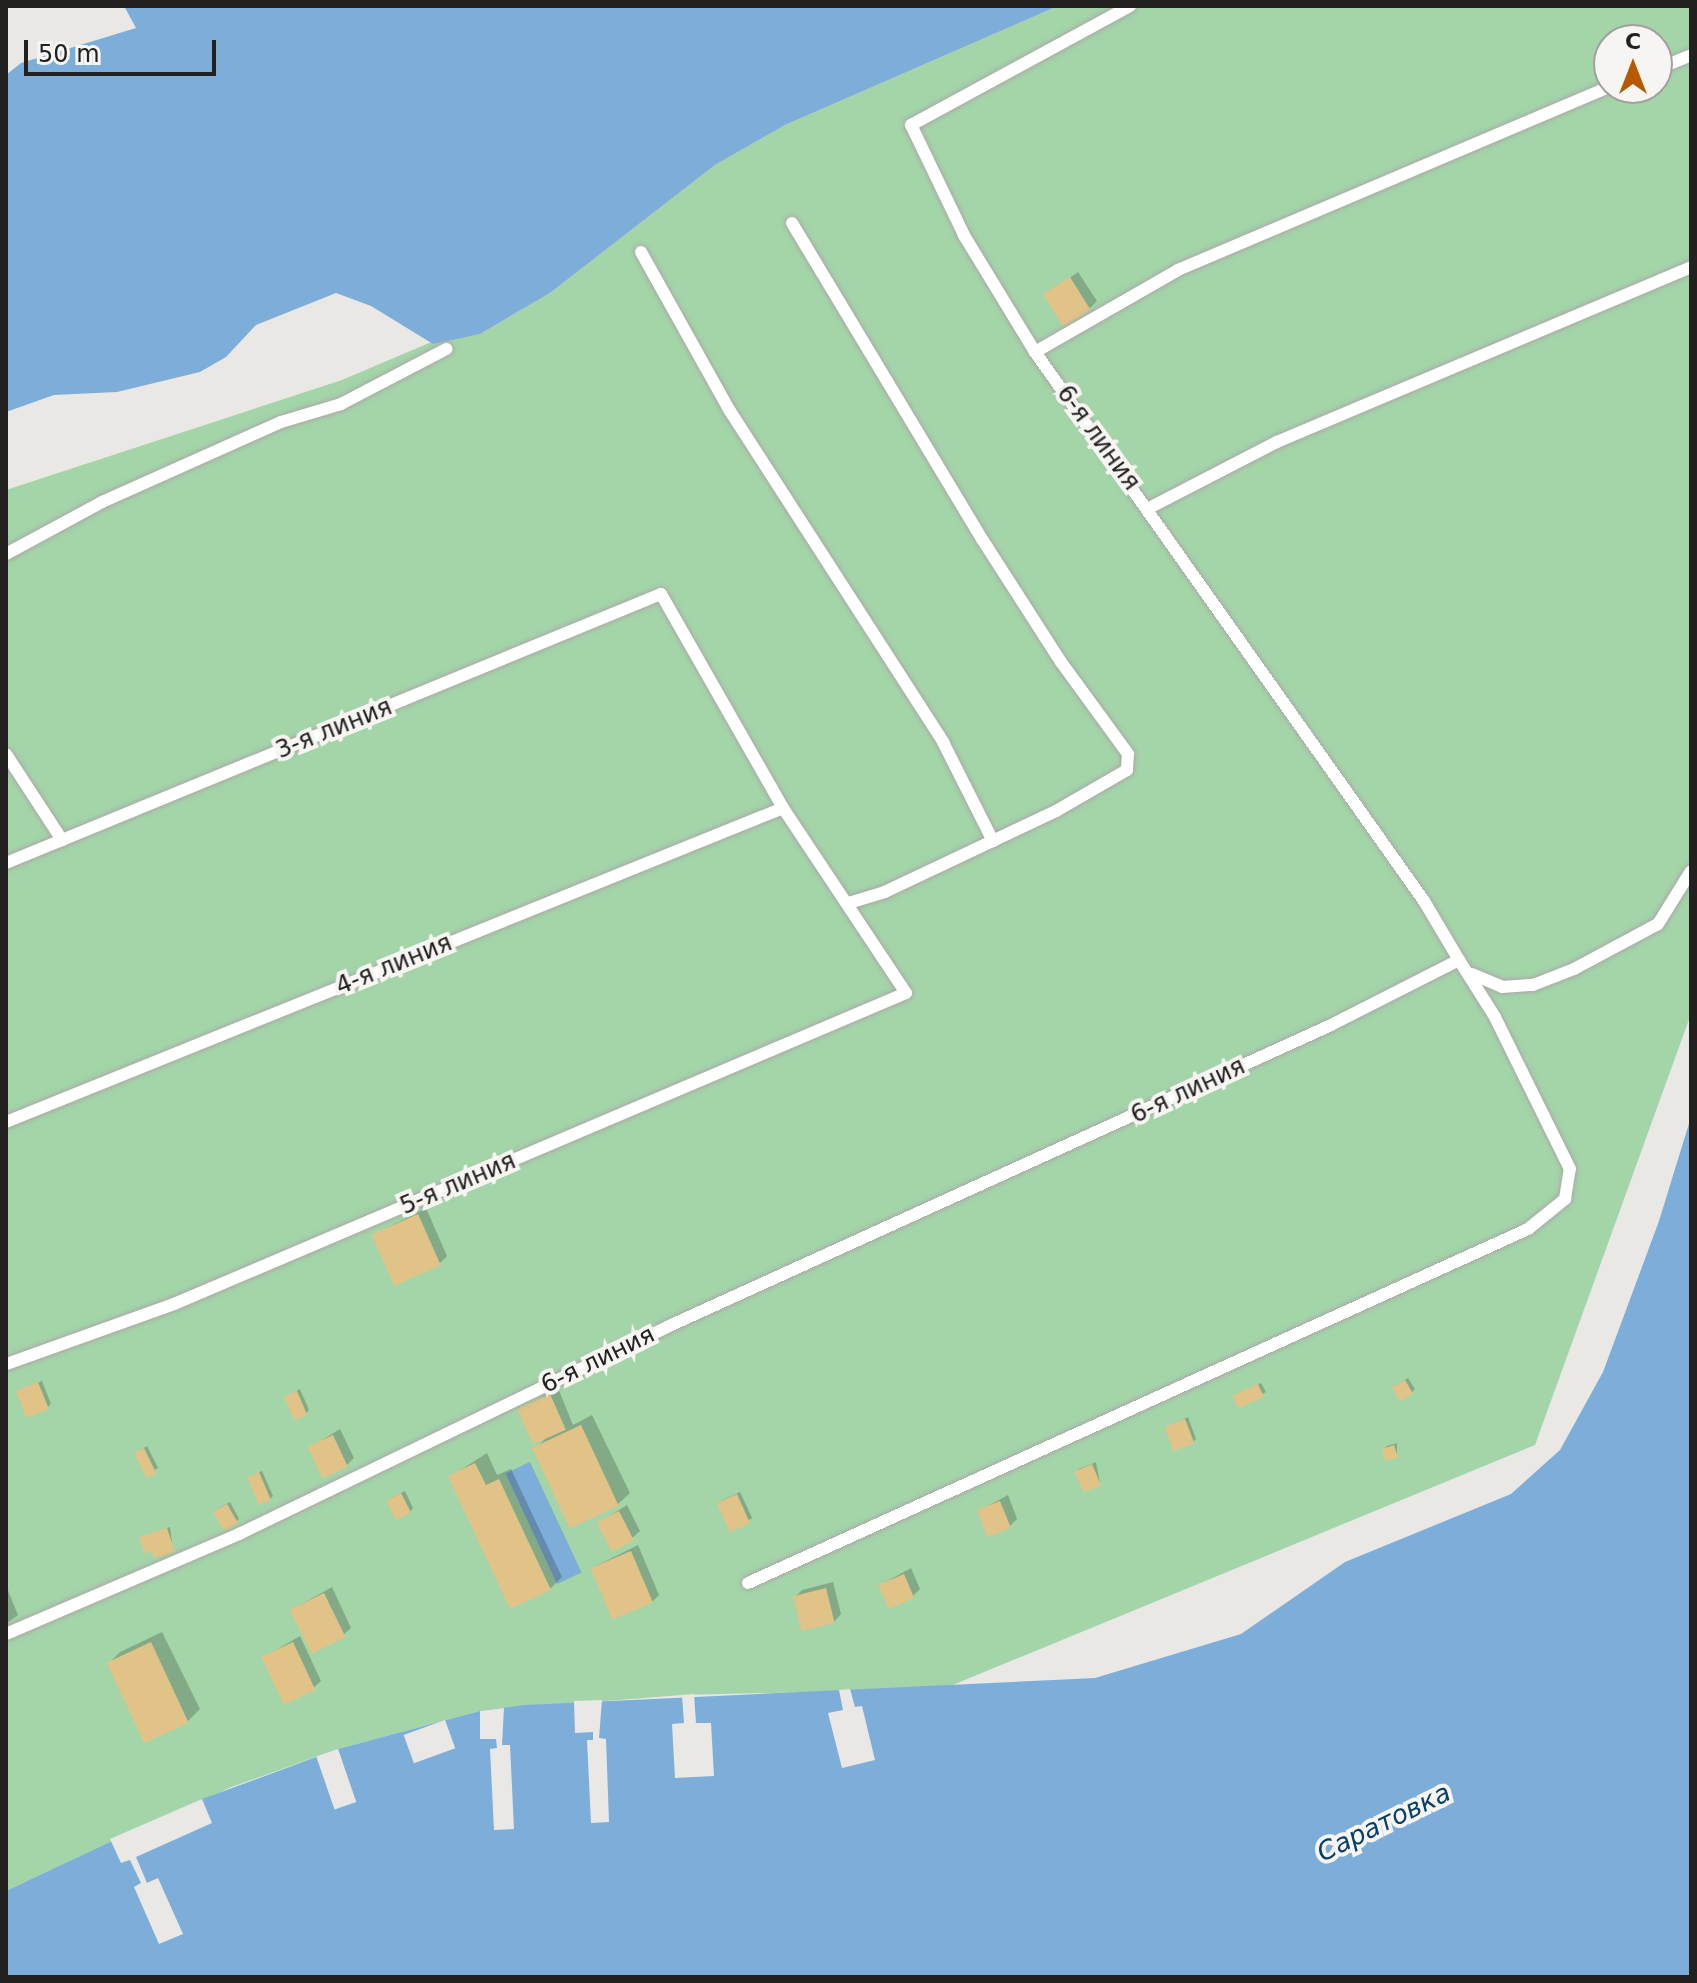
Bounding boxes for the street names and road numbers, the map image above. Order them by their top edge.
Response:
street label: 6-я линия [1050,380,1146,496]
street label: 3-я линия [272,693,396,765]
street label: 4-я линия [332,929,456,1001]
street label: 6-я линия [1126,1052,1250,1130]
street label: 5-я линия [396,1147,520,1221]
street label: 6-я линия [537,1320,659,1400]

